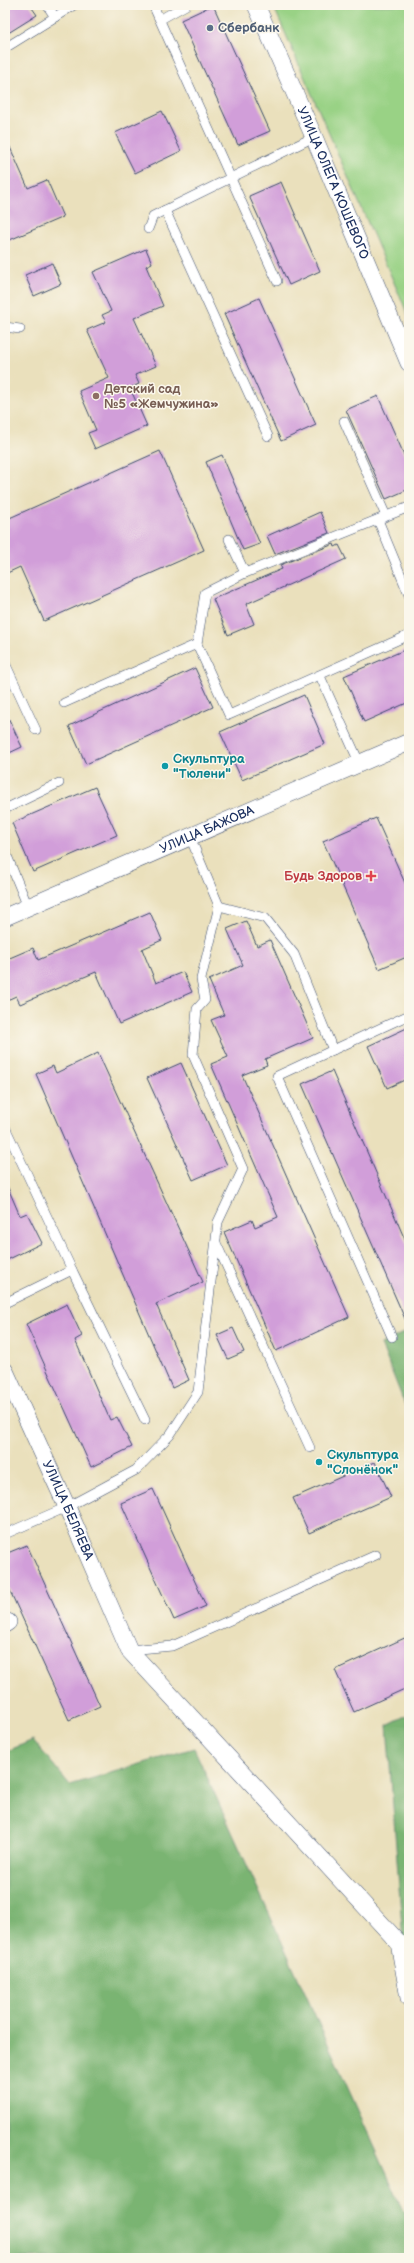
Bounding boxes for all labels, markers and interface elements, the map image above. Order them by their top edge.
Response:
place label: Сбербанк [218,20,280,36]
marker: Сбербанк [205,23,215,33]
street label: УЛИЦА ОЛЕГА КОШЕВОГО [294,104,373,262]
place label: Детский сад №5 «Жемчужина» [104,381,219,412]
marker: Детский сад №5 «Жемчужина» [91,391,101,401]
place label: Скульптура "Тюлени" [173,751,245,782]
marker: Скульптура "Тюлени" [160,761,170,771]
street label: УЛИЦА БАЖОВА [157,802,257,857]
place label: Будь Здоров [284,868,362,884]
marker: Будь Здоров [365,870,377,882]
place label: Скульптура "Слонёнок" [327,1447,399,1478]
marker: Скульптура "Слонёнок" [314,1457,324,1467]
street label: УЛИЦА БЕЛЯЕВА [39,1458,97,1563]

